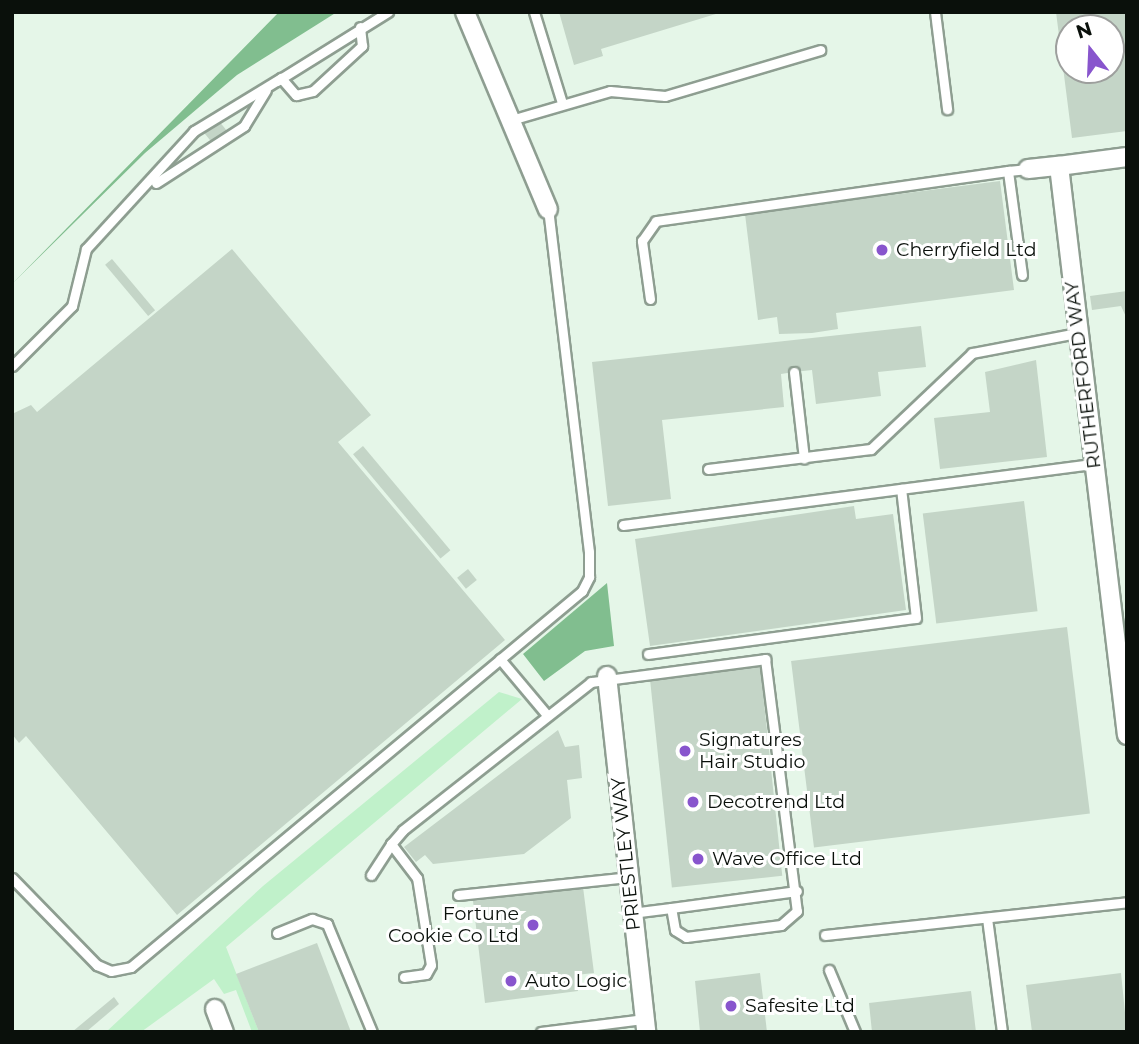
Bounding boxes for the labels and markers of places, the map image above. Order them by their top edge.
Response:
place label: Cherryfield Ltd [896,239,1037,261]
marker: Cherryfield Ltd [874,242,890,258]
place label: Signatures Hair Studio [699,729,805,773]
marker: Signatures Hair Studio [677,743,693,759]
place label: Decotrend Ltd [707,791,845,813]
marker: Decotrend Ltd [685,794,701,810]
place label: Wave Office Ltd [712,848,862,870]
marker: Wave Office Ltd [690,851,706,867]
place label: Fortune Cookie Co Ltd [388,903,519,947]
marker: Fortune Cookie Co Ltd [525,917,541,933]
place label: Auto Logic [525,970,627,992]
marker: Auto Logic [503,973,519,989]
place label: Safesite Ltd [745,995,855,1017]
marker: Safesite Ltd [723,998,739,1014]

